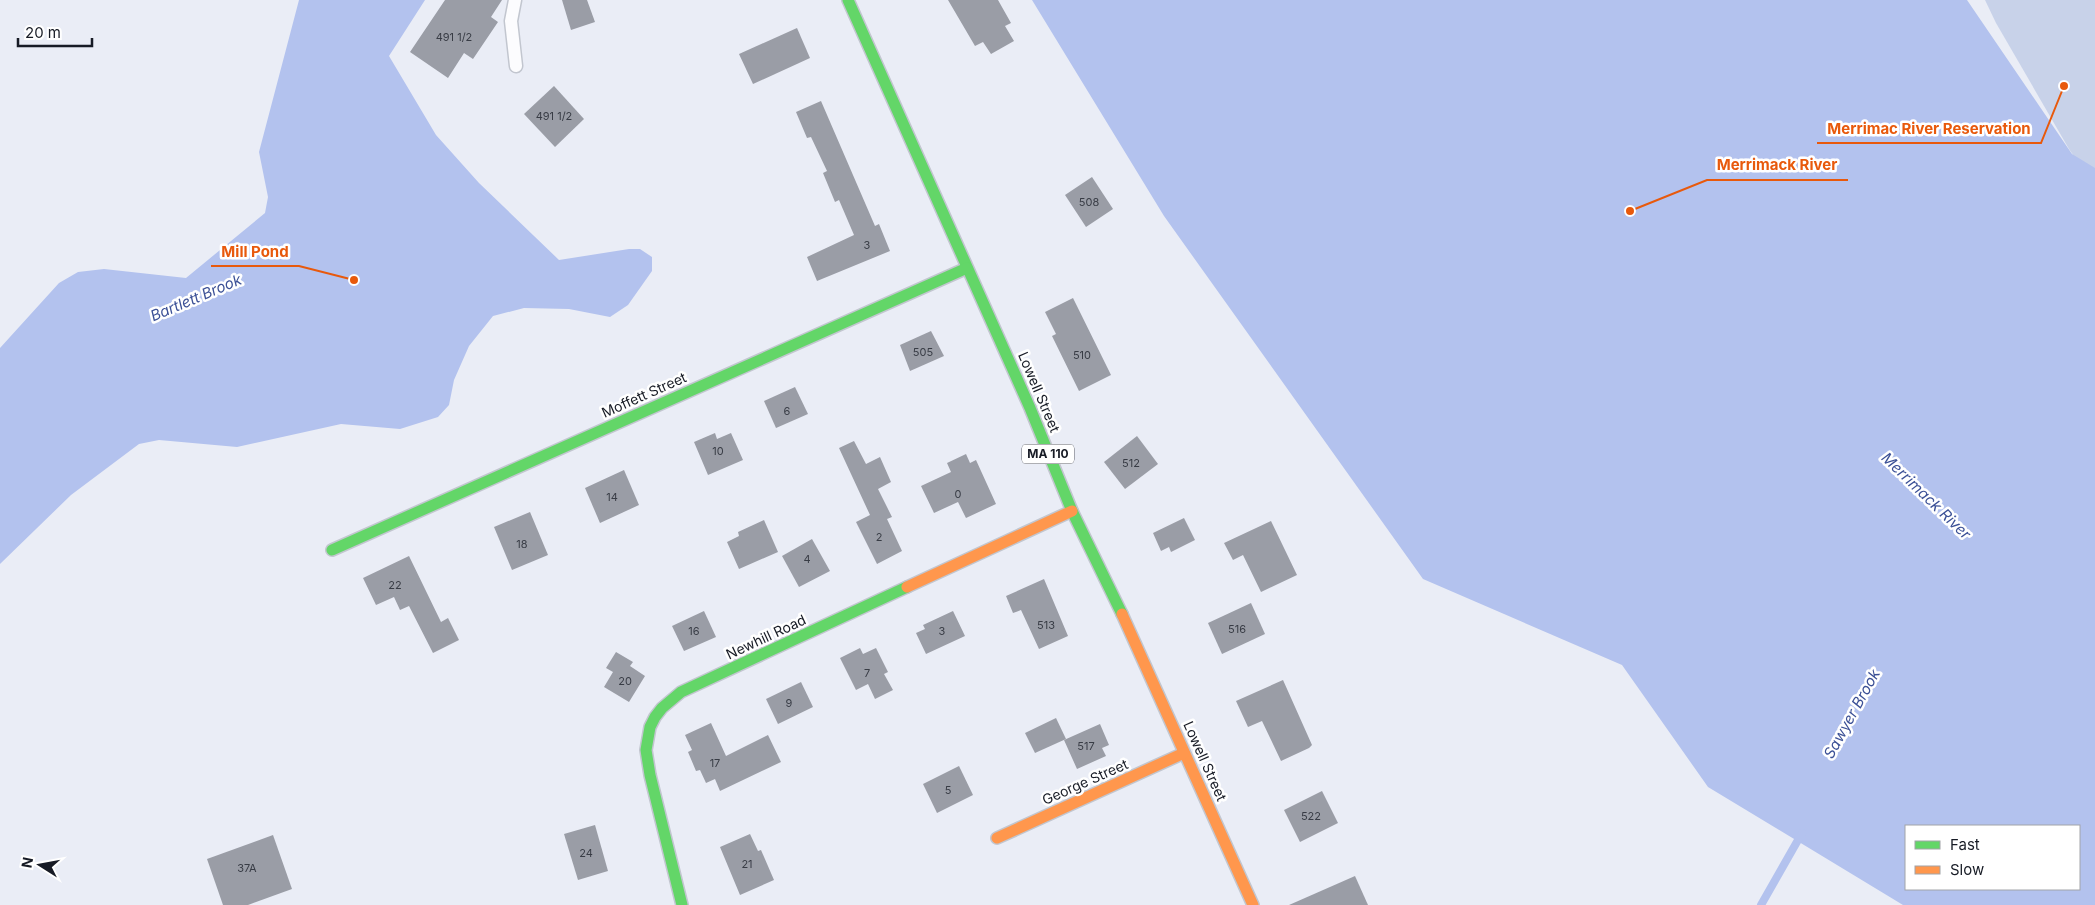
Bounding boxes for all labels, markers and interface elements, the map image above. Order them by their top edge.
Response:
scale bar [18,15,91,47]
text: 20 m [25,23,61,42]
house number: 491 1/2 [436,30,472,44]
house number: 491 1/2 [536,109,572,123]
callout: Merrimac River Reservation [1817,113,2041,143]
text: Merrimac River Reservation [1827,119,2031,138]
callout: Merrimack River [1707,150,1848,180]
text: Merrimack River [1717,155,1837,174]
house number: 508 [1079,195,1099,209]
callout: Mill Pond [211,236,299,266]
house number: 3 [864,238,871,252]
text: Mill Pond [221,242,289,261]
water label: Bartlett Brook [147,269,245,325]
house number: 505 [913,345,933,359]
house number: 510 [1073,348,1091,362]
street label: Lowell Street [1015,349,1064,435]
street label: Moffett Street [599,368,689,421]
house number: 6 [784,404,791,418]
house number: 10 [712,444,724,458]
road number: MA 110 [1022,444,1074,464]
water label: Merrimack River [1878,448,1975,543]
house number: 512 [1122,456,1140,470]
house number: 0 [955,487,962,501]
house number: 14 [606,490,618,504]
house number: 2 [876,530,882,544]
house number: 18 [516,537,528,551]
house number: 4 [803,552,811,566]
house number: 22 [388,578,402,592]
street label: Newhill Road [723,611,808,662]
house number: 513 [1037,618,1055,632]
house number: 516 [1228,622,1246,636]
house number: 16 [688,624,700,638]
house number: 3 [939,624,946,638]
water label: Sawyer Brook [1819,665,1884,762]
house number: 7 [864,666,870,680]
house number: 20 [618,674,632,688]
house number: 9 [786,696,793,710]
street label: Lowell Street [1180,718,1231,804]
house number: 517 [1077,739,1095,753]
street label: George Street [1039,755,1131,808]
house number: 17 [710,756,720,770]
house number: 5 [945,783,952,797]
house number: 522 [1301,809,1321,823]
legend [1905,825,2080,890]
text: Fast [1950,835,1980,854]
north arrow [15,840,65,890]
house number: 24 [579,846,593,860]
text: N [17,856,36,869]
house number: 21 [741,857,753,871]
text: Slow [1950,860,1984,879]
house number: 37A [237,861,257,875]

